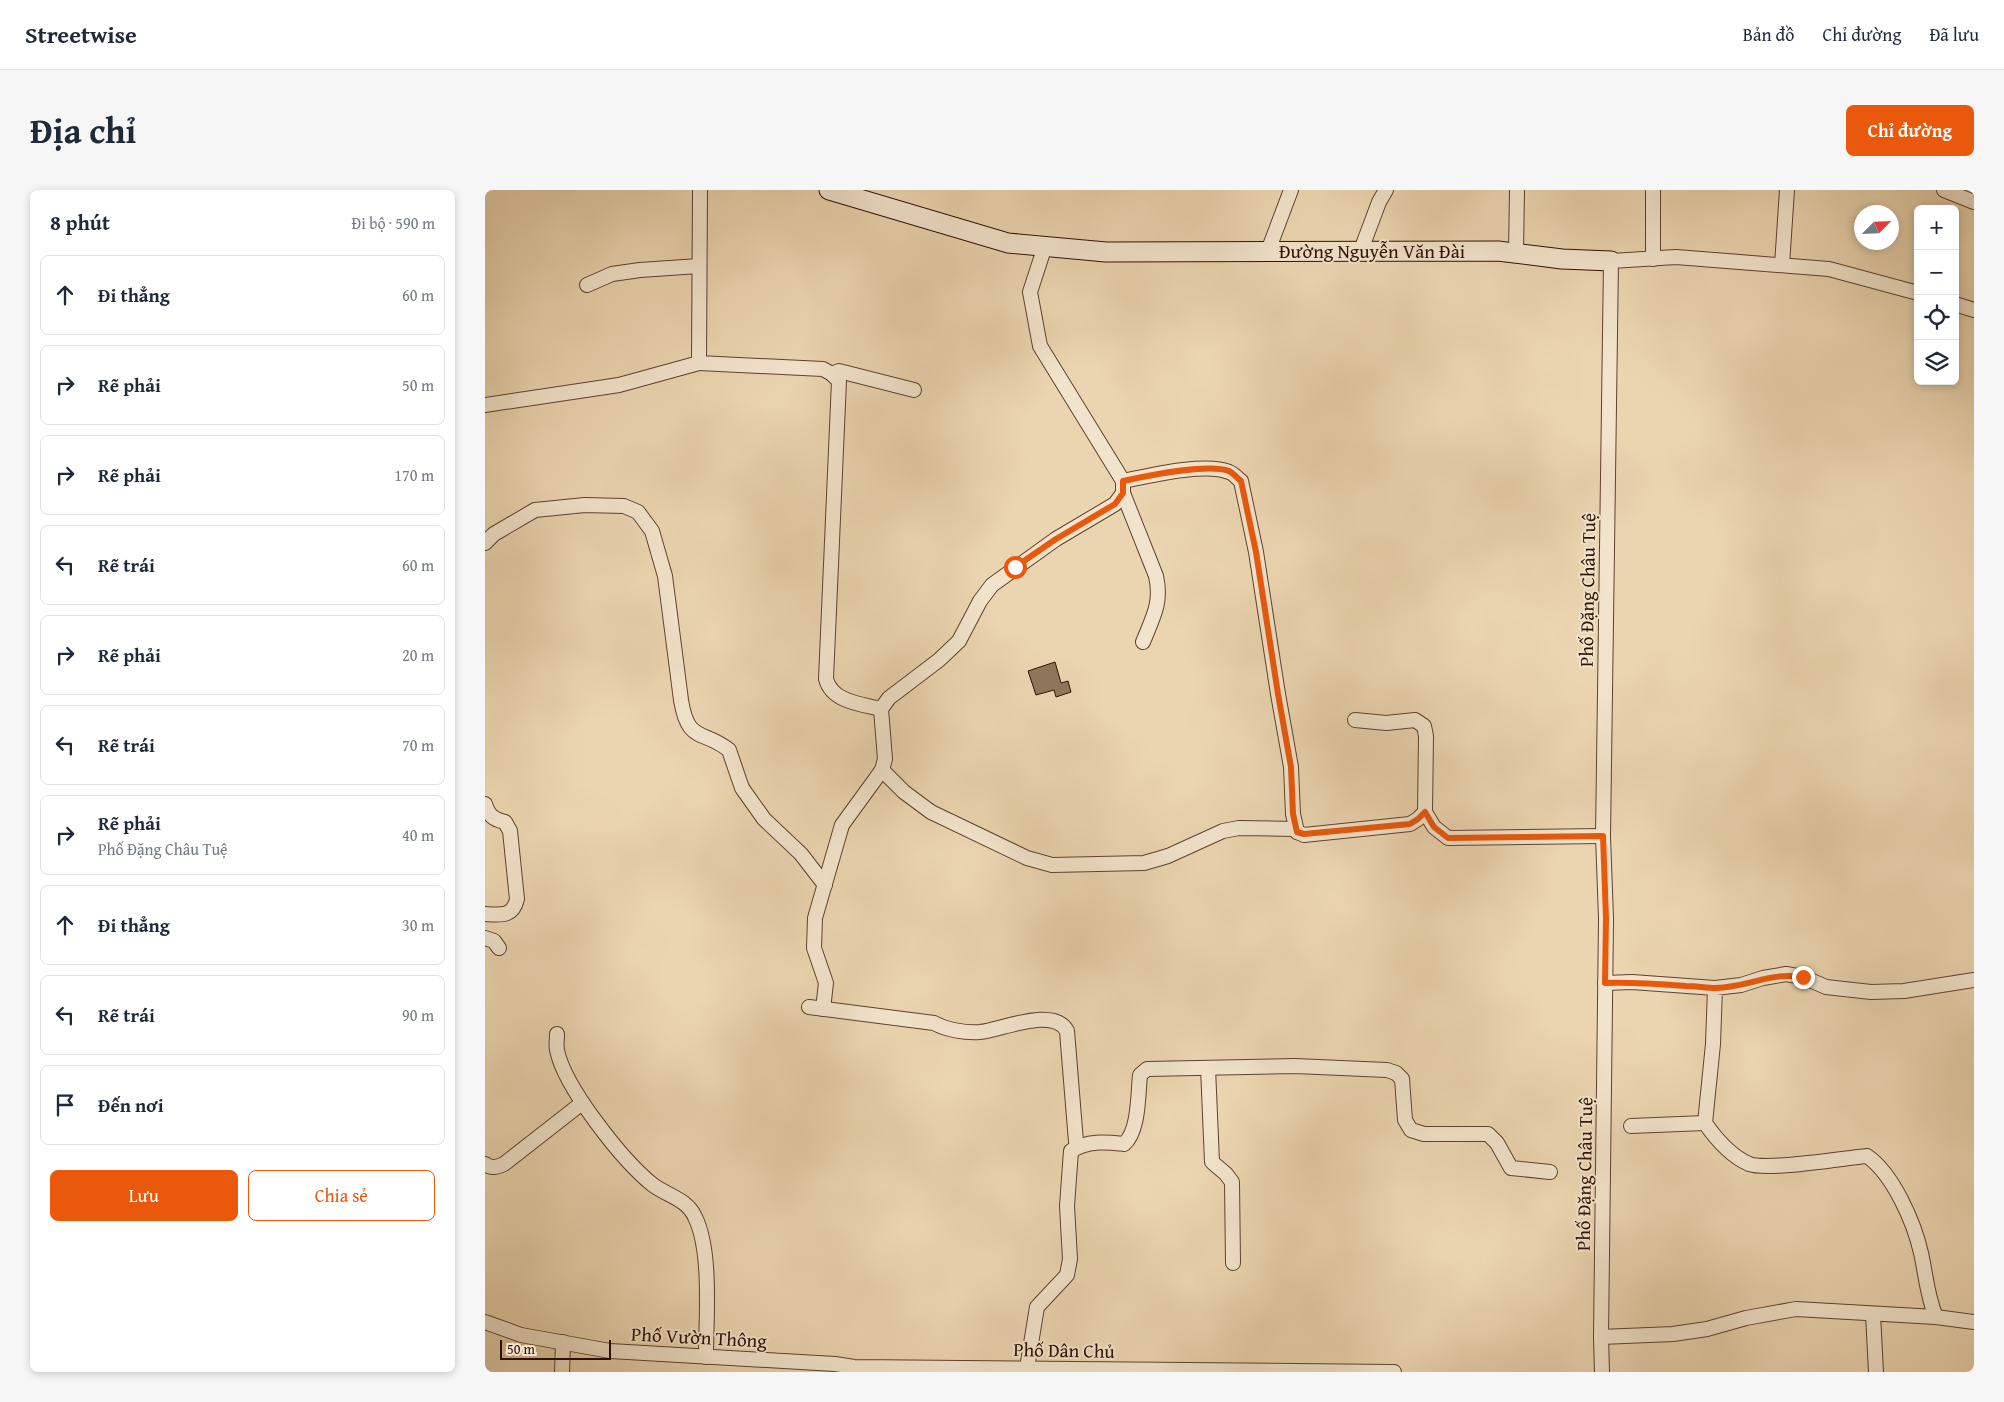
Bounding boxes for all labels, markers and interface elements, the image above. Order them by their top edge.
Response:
text: Streetwise [25,17,137,52]
text: Bản đồ [1743,21,1794,48]
text: Chỉ đường [1822,21,1901,48]
text: Đã lưu [1929,21,1979,48]
text: Địa chỉ [30,105,136,156]
button: Chỉ đường [1846,105,1974,156]
north arrow [1854,205,1899,250]
map controls [1914,205,1959,385]
button: + [1914,205,1959,250]
text: 8 phút [50,207,110,238]
text: Đi bộ · 590 m [351,211,435,235]
street label: Đường Nguyễn Văn Đài [1279,237,1465,265]
button: − [1914,250,1959,295]
icon: ahead [51,281,79,309]
text: Đi thẳng [98,281,170,309]
text: 60 m [402,283,434,307]
button: locate [1914,295,1959,340]
button: layers [1914,340,1959,385]
icon: right [51,371,79,399]
text: Rẽ phải [98,371,161,399]
text: 50 m [402,373,434,397]
icon: right [51,461,79,489]
text: Rẽ phải [98,461,161,489]
text: 170 m [394,463,434,487]
street label: Phố Đặng Châu Tuệ [1572,513,1602,667]
icon: left [51,551,79,579]
text: Rẽ trái [98,551,155,579]
text: 60 m [402,553,434,577]
route start [1004,556,1027,579]
icon: right [51,641,79,669]
text: Rẽ phải [98,641,161,669]
text: 20 m [402,643,434,667]
icon: left [51,731,79,759]
text: Rẽ trái [98,731,155,759]
text: 70 m [402,733,434,757]
text: Rẽ phải [98,809,161,837]
icon: right [51,821,79,849]
text: 40 m [402,823,434,847]
text: Phố Đặng Châu Tuệ [98,837,228,861]
icon: ahead [51,911,79,939]
text: Đi thẳng [98,911,170,939]
text: 30 m [402,913,434,937]
route end [1792,966,1815,989]
icon: left [51,1001,79,1029]
text: Rẽ trái [98,1001,155,1029]
text: 90 m [402,1003,434,1027]
icon: arrive [51,1091,79,1119]
text: Đến nơi [98,1091,164,1119]
street label: Phố Đặng Châu Tuệ [1569,1097,1599,1251]
button: Lưu [50,1170,238,1221]
button: Chia sẻ [248,1170,435,1221]
street label: Phố Vườn Thông [630,1319,768,1355]
street label: Phố Dân Chủ [1013,1335,1116,1365]
scale bar [500,1337,611,1360]
text: 50 m [507,1339,535,1359]

